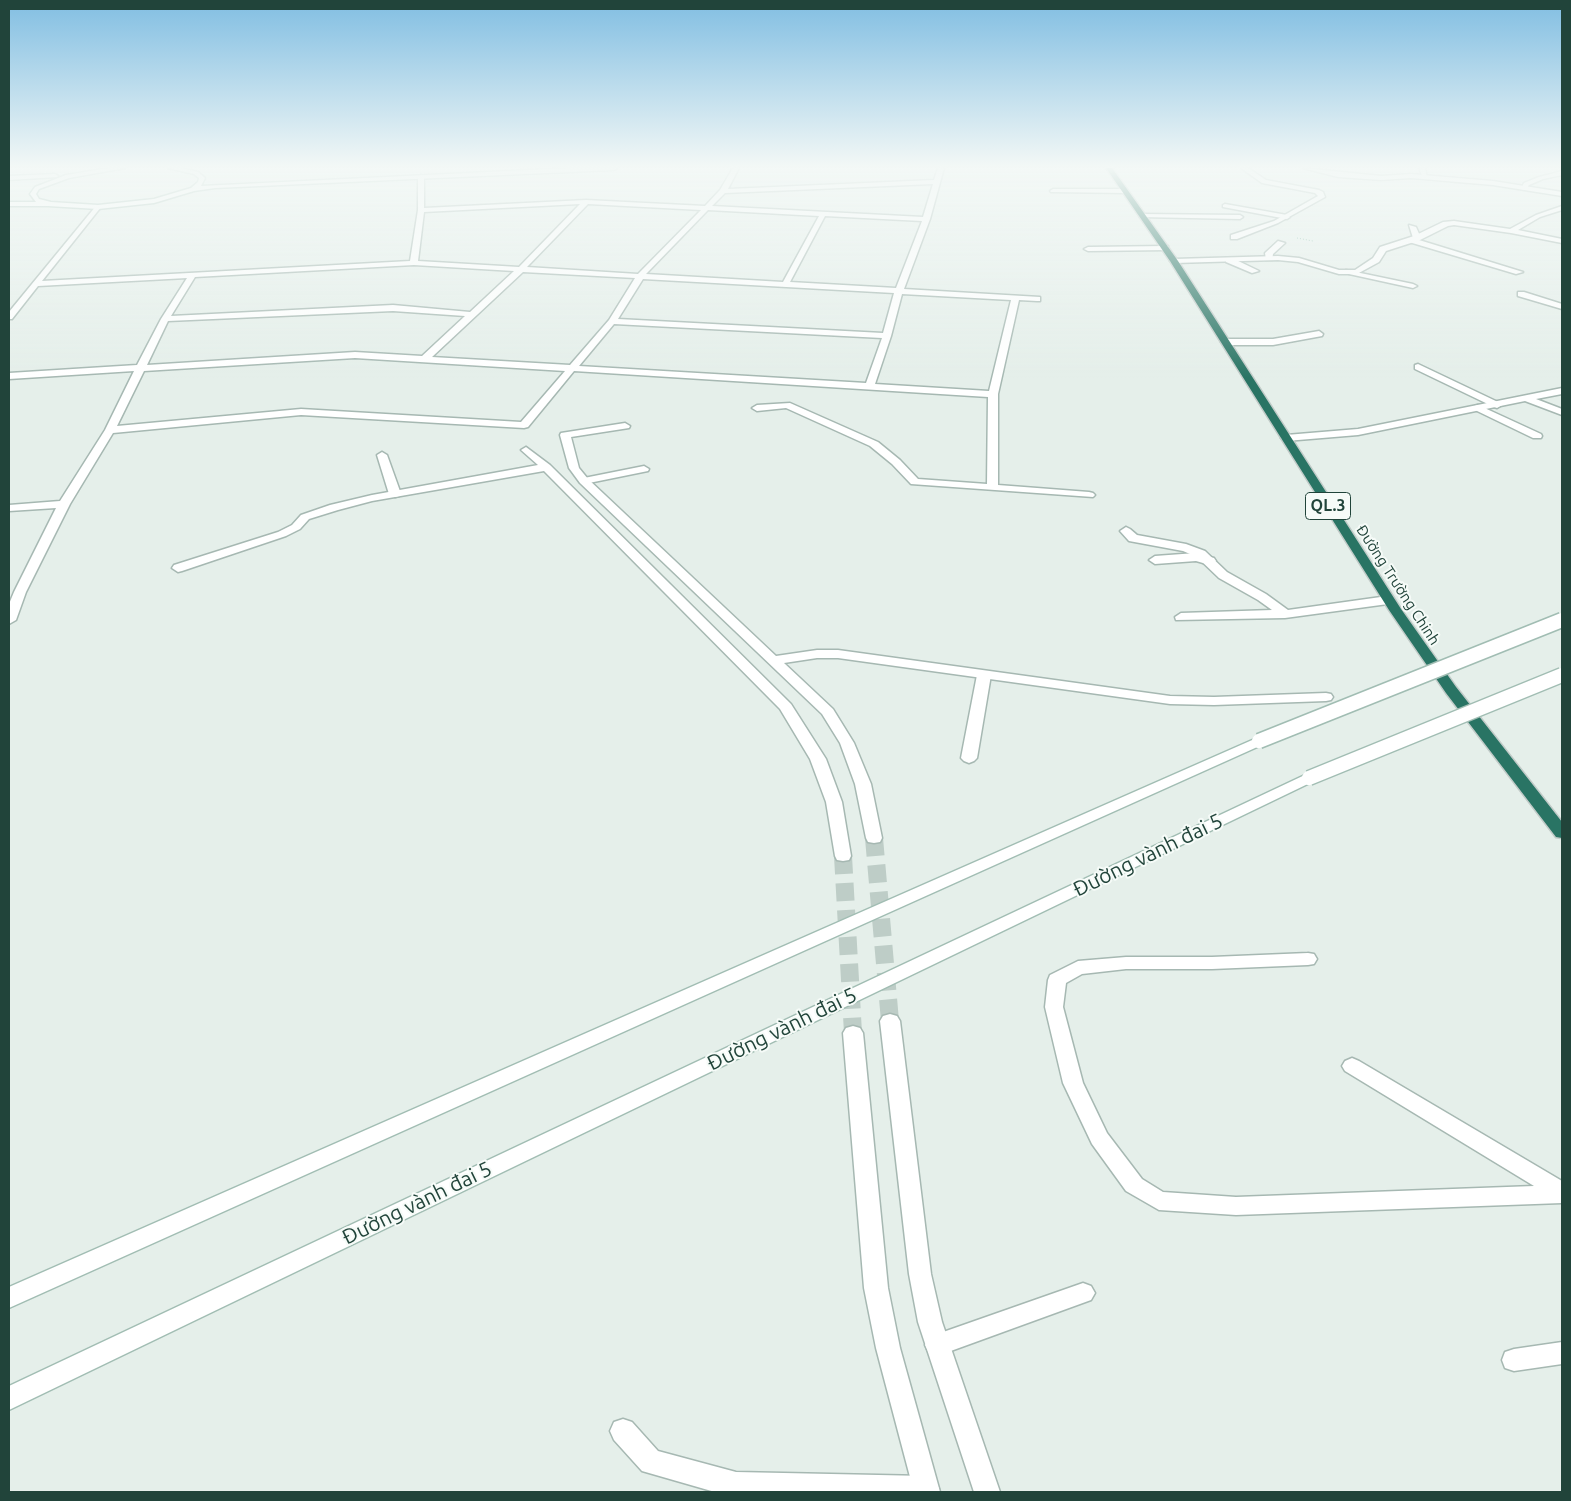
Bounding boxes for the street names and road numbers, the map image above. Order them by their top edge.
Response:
road number: QL.3 [1306,492,1350,520]
street label: Đường Trường Chinh [1352,522,1444,648]
street label: Đường vành đai 5 [1069,808,1227,902]
street label: Đường vành đai 5 [703,982,861,1076]
street label: Đường vành đai 5 [338,1156,496,1250]

